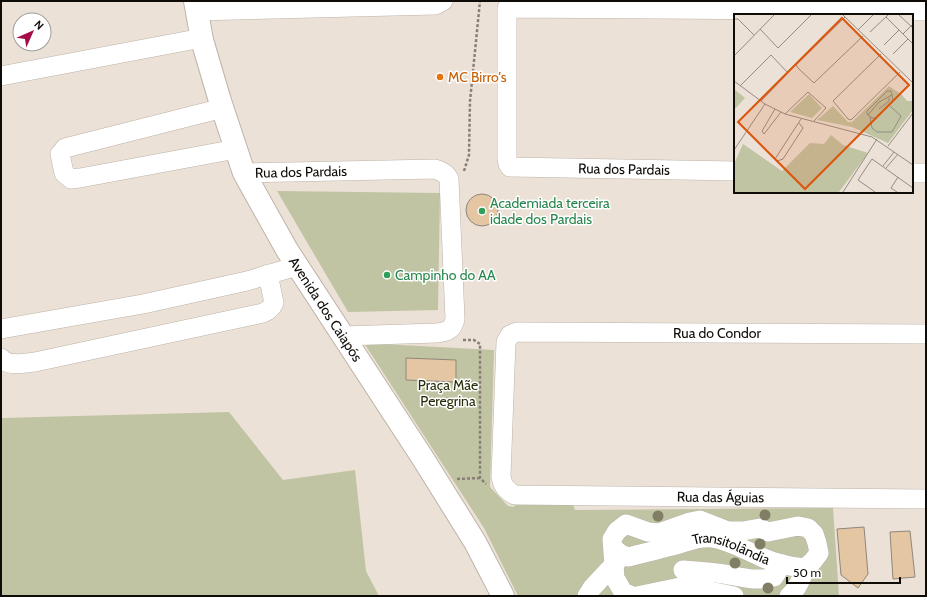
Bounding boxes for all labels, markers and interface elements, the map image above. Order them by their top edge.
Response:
north arrow [12,12,52,52]
inset map [734,14,913,193]
text: N [31,17,47,33]
place label: MC Birro's [448,68,507,86]
marker: MC Birro's [435,72,445,82]
street label: Rua dos Pardais [578,159,670,179]
street label: Rua dos Pardais [255,162,347,182]
place label: Academiada terceira idade dos Pardais [490,194,610,228]
marker: Academiada terceira idade dos Pardais [477,206,487,216]
street label: Avenida dos Caiapós [285,253,366,365]
place label: Campinho do AA [395,266,496,284]
marker: Campinho do AA [382,270,392,280]
street label: Rua do Condor [673,324,762,342]
park label: Praça Mãe Peregrina [418,376,478,410]
street label: Rua das Águias [677,488,764,506]
street label: Transitolândia [690,529,773,569]
scale bar [787,559,900,585]
text: 50 m [793,565,821,580]

